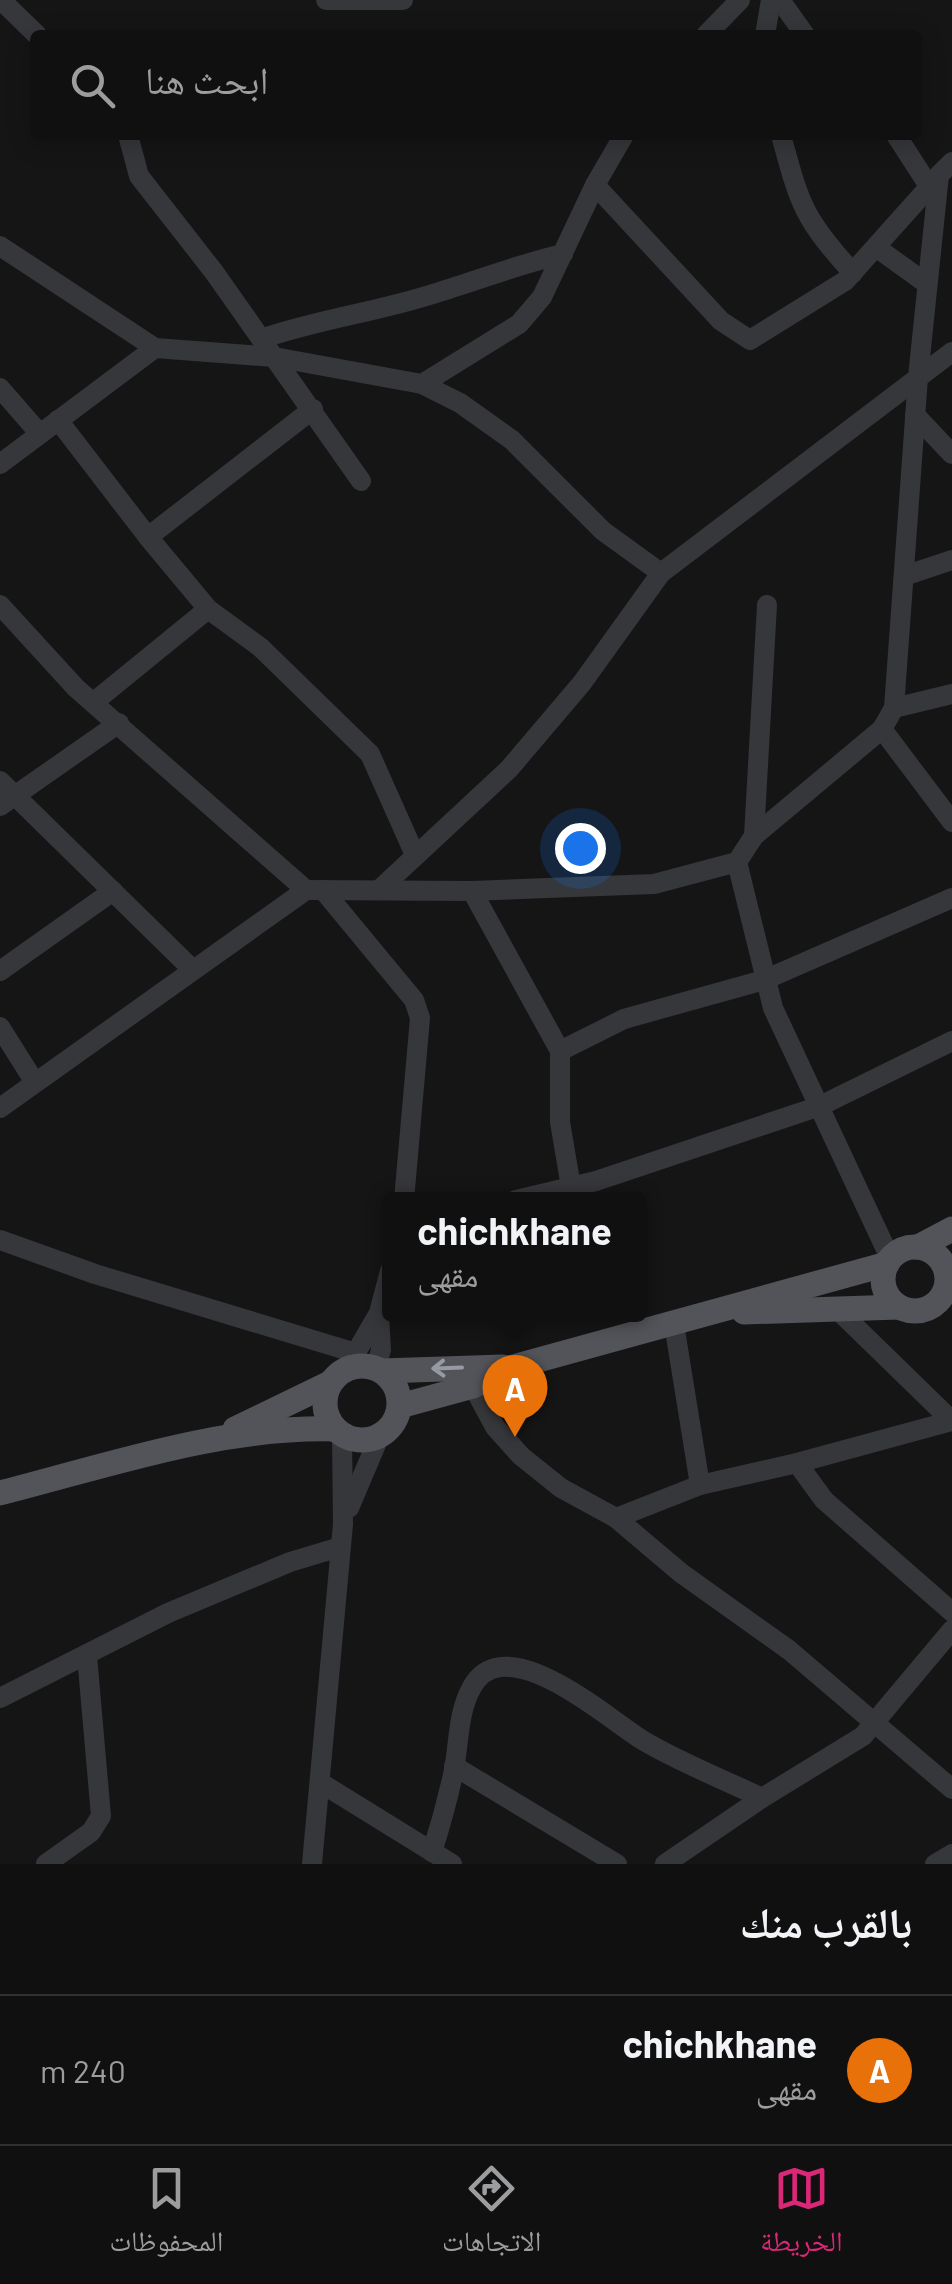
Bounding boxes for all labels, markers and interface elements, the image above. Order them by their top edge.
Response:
search box [30,30,922,140]
text: ابحث هنا [145,56,268,102]
icon: search [65,58,120,113]
your location [555,823,606,874]
popup [382,1192,647,1322]
text: chichkhane [417,1207,612,1253]
text: مقهى [417,1255,478,1293]
pin: A [482,1354,548,1437]
one-way arrow [432,1358,464,1377]
text: بالقرب منك [740,1896,912,1946]
text: chichkhane [622,2020,817,2066]
text: 240 m [40,2051,126,2089]
text: A [869,2051,890,2089]
text: مقهى [756,2068,817,2106]
tab: المحفوظات [109,2161,223,2269]
tab: الاتجاهات [442,2161,541,2269]
tab: الخريطة [760,2161,843,2269]

